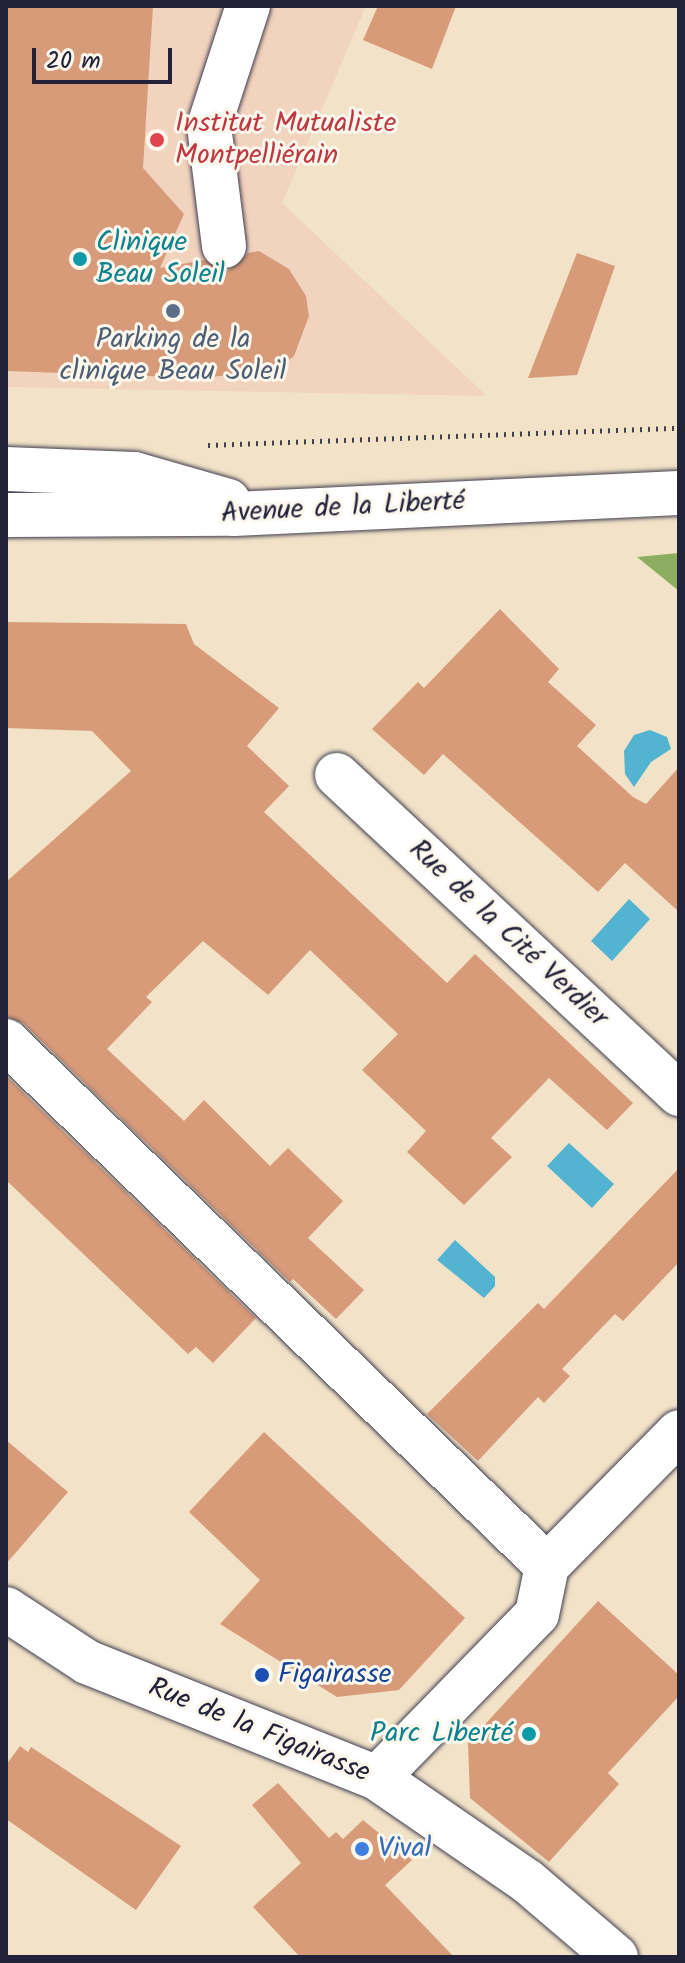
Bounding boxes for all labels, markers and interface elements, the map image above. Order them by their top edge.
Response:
scale bar [36,32,176,82]
text: 20 m [46,42,101,81]
place label: Institut Mutualiste Montpelliérain [175,107,396,173]
marker: Institut Mutualiste Montpelliérain [146,129,168,151]
place label: Clinique Beau Soleil [96,226,225,292]
marker: Clinique Beau Soleil [71,250,89,268]
marker: Parking de la clinique Beau Soleil [164,302,182,320]
place label: Parking de la clinique Beau Soleil [60,323,286,389]
street label: Avenue de la Liberté [220,485,466,531]
street label: Rue de la Cité Verdier [402,833,614,1035]
place label: Figairasse [278,1658,391,1692]
marker: Figairasse [253,1666,271,1684]
street label: Rue de la Figairasse [143,1671,375,1791]
place label: Parc Liberté [370,1717,513,1751]
marker: Parc Liberté [520,1725,538,1743]
place label: Vival [378,1832,431,1866]
marker: Vival [353,1840,371,1858]

